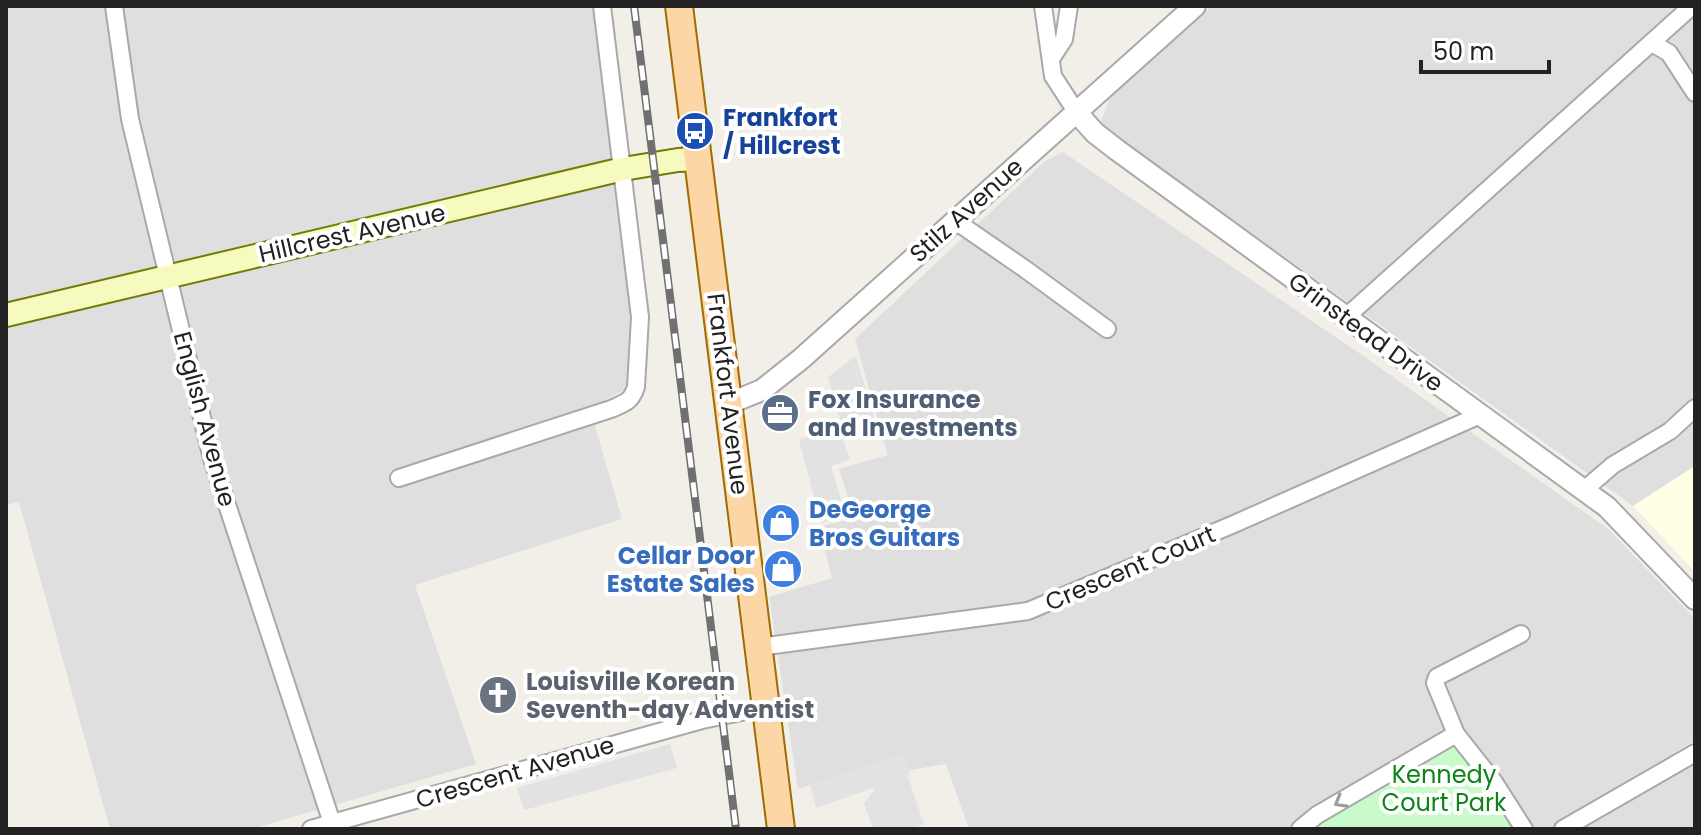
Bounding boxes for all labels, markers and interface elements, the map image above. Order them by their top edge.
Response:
scale bar [1421,24,1549,74]
text: 50 m [1433,35,1494,68]
place label: Frankfort / Hillcrest [723,101,840,162]
bus stop icon: Frankfort / Hillcrest [674,110,716,152]
street label: Stilz Avenue [902,150,1030,270]
street label: Hillcrest Avenue [255,195,449,271]
street label: Grinstead Drive [1282,265,1450,399]
street label: Frankfort Avenue [699,292,757,496]
street label: English Avenue [166,328,244,510]
place label: Fox Insurance and Investments [808,383,1018,444]
office icon: Fox Insurance and Investments [759,392,801,434]
place label: DeGeorge Bros Guitars [809,493,960,554]
shop icon: DeGeorge Bros Guitars [760,502,802,544]
street label: Crescent Court [1040,517,1220,619]
place label: Cellar Door Estate Sales [607,539,755,600]
shop icon: Cellar Door Estate Sales [762,548,804,590]
place label: Louisville Korean Seventh-day Adventist [526,665,814,726]
church icon: Louisville Korean Seventh-day Adventist [477,674,519,716]
street label: Crescent Avenue [412,728,618,816]
park label: Kennedy Court Park [1382,758,1507,819]
one-way arrow [1334,792,1349,808]

